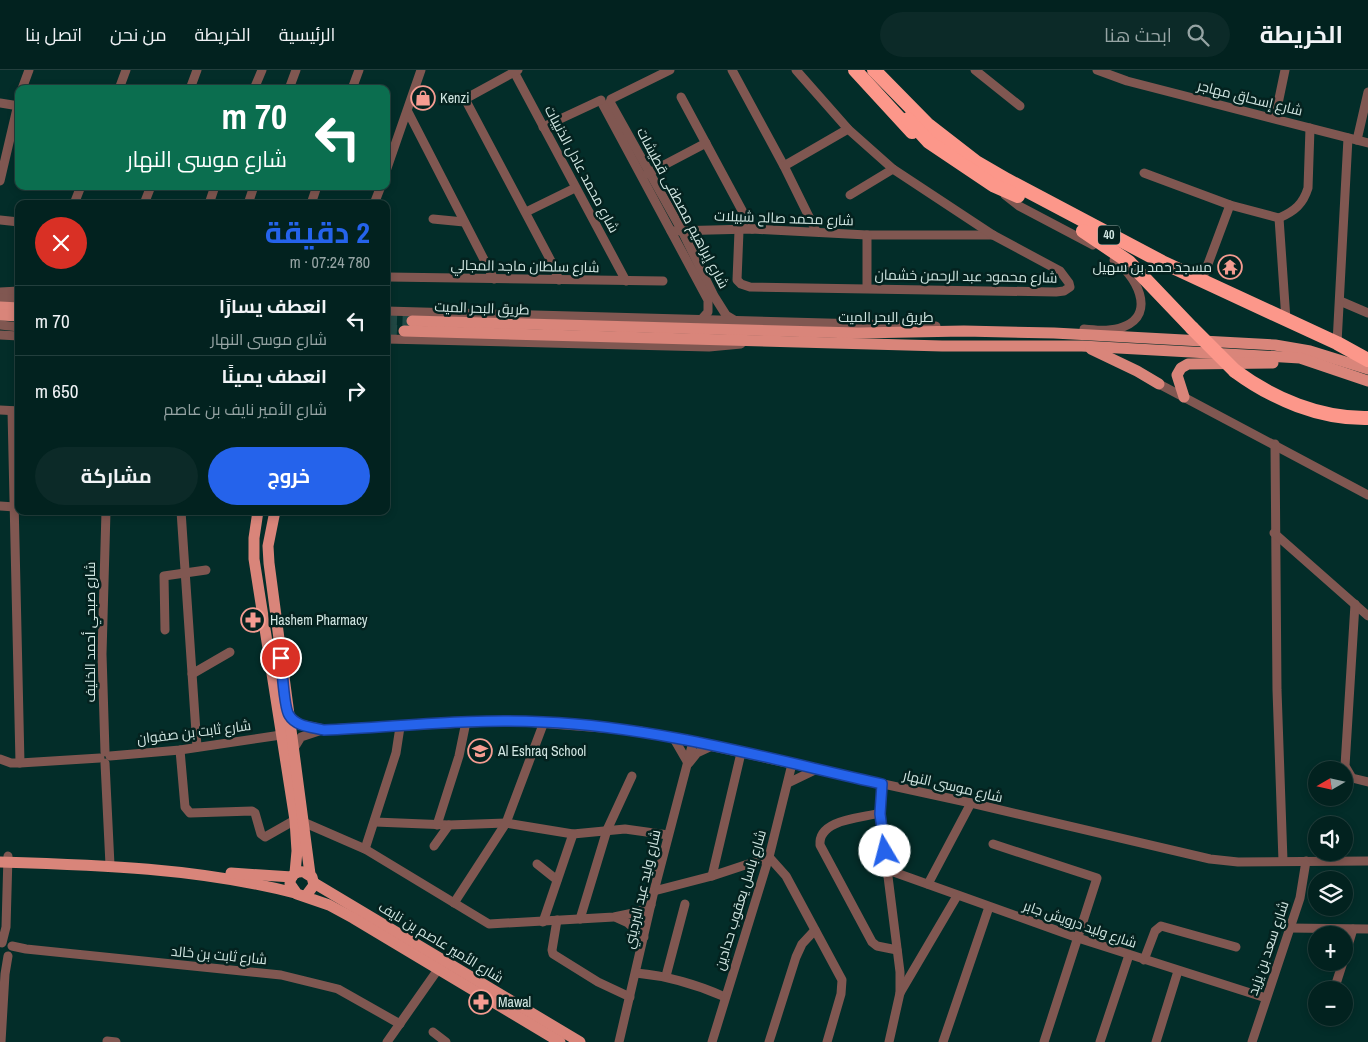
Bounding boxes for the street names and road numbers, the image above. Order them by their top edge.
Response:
street label: شارع إسحاق مهاجر [1195,76,1304,120]
street label: شارع محمد عادل الذنيبات [541,102,623,236]
street label: شارع إبراهيم مصطفى قطيشات [632,124,733,292]
street label: شارع محمد صالح شبيلات [714,207,854,229]
road number: 40 [1098,226,1120,244]
street label: شارع سلطان ماجد المجالي [450,256,600,279]
street label: شارع محمود عبد الرحمن خشمان [874,265,1058,287]
street label: طريق البحر الميت [434,297,530,319]
street label: طريق البحر الميت [838,308,934,326]
street label: شارع صبحي أحمد الخليف [81,562,102,702]
street label: شارع ثابت بن صفوان [136,716,252,748]
street label: شارع موسى النهار [900,766,1005,806]
street label: شارع وليد عيد البرديني [620,828,667,951]
street label: شارع باسل يعقوب حدادين [710,828,770,972]
street label: شارع وليد درويش جابر [1020,896,1139,952]
street label: شارع الأمير عاصم بن نايف [375,897,507,987]
street label: شارع سعد بن يزيد [1243,899,1293,997]
street label: شارع ثابت بن خالد [170,942,268,968]

